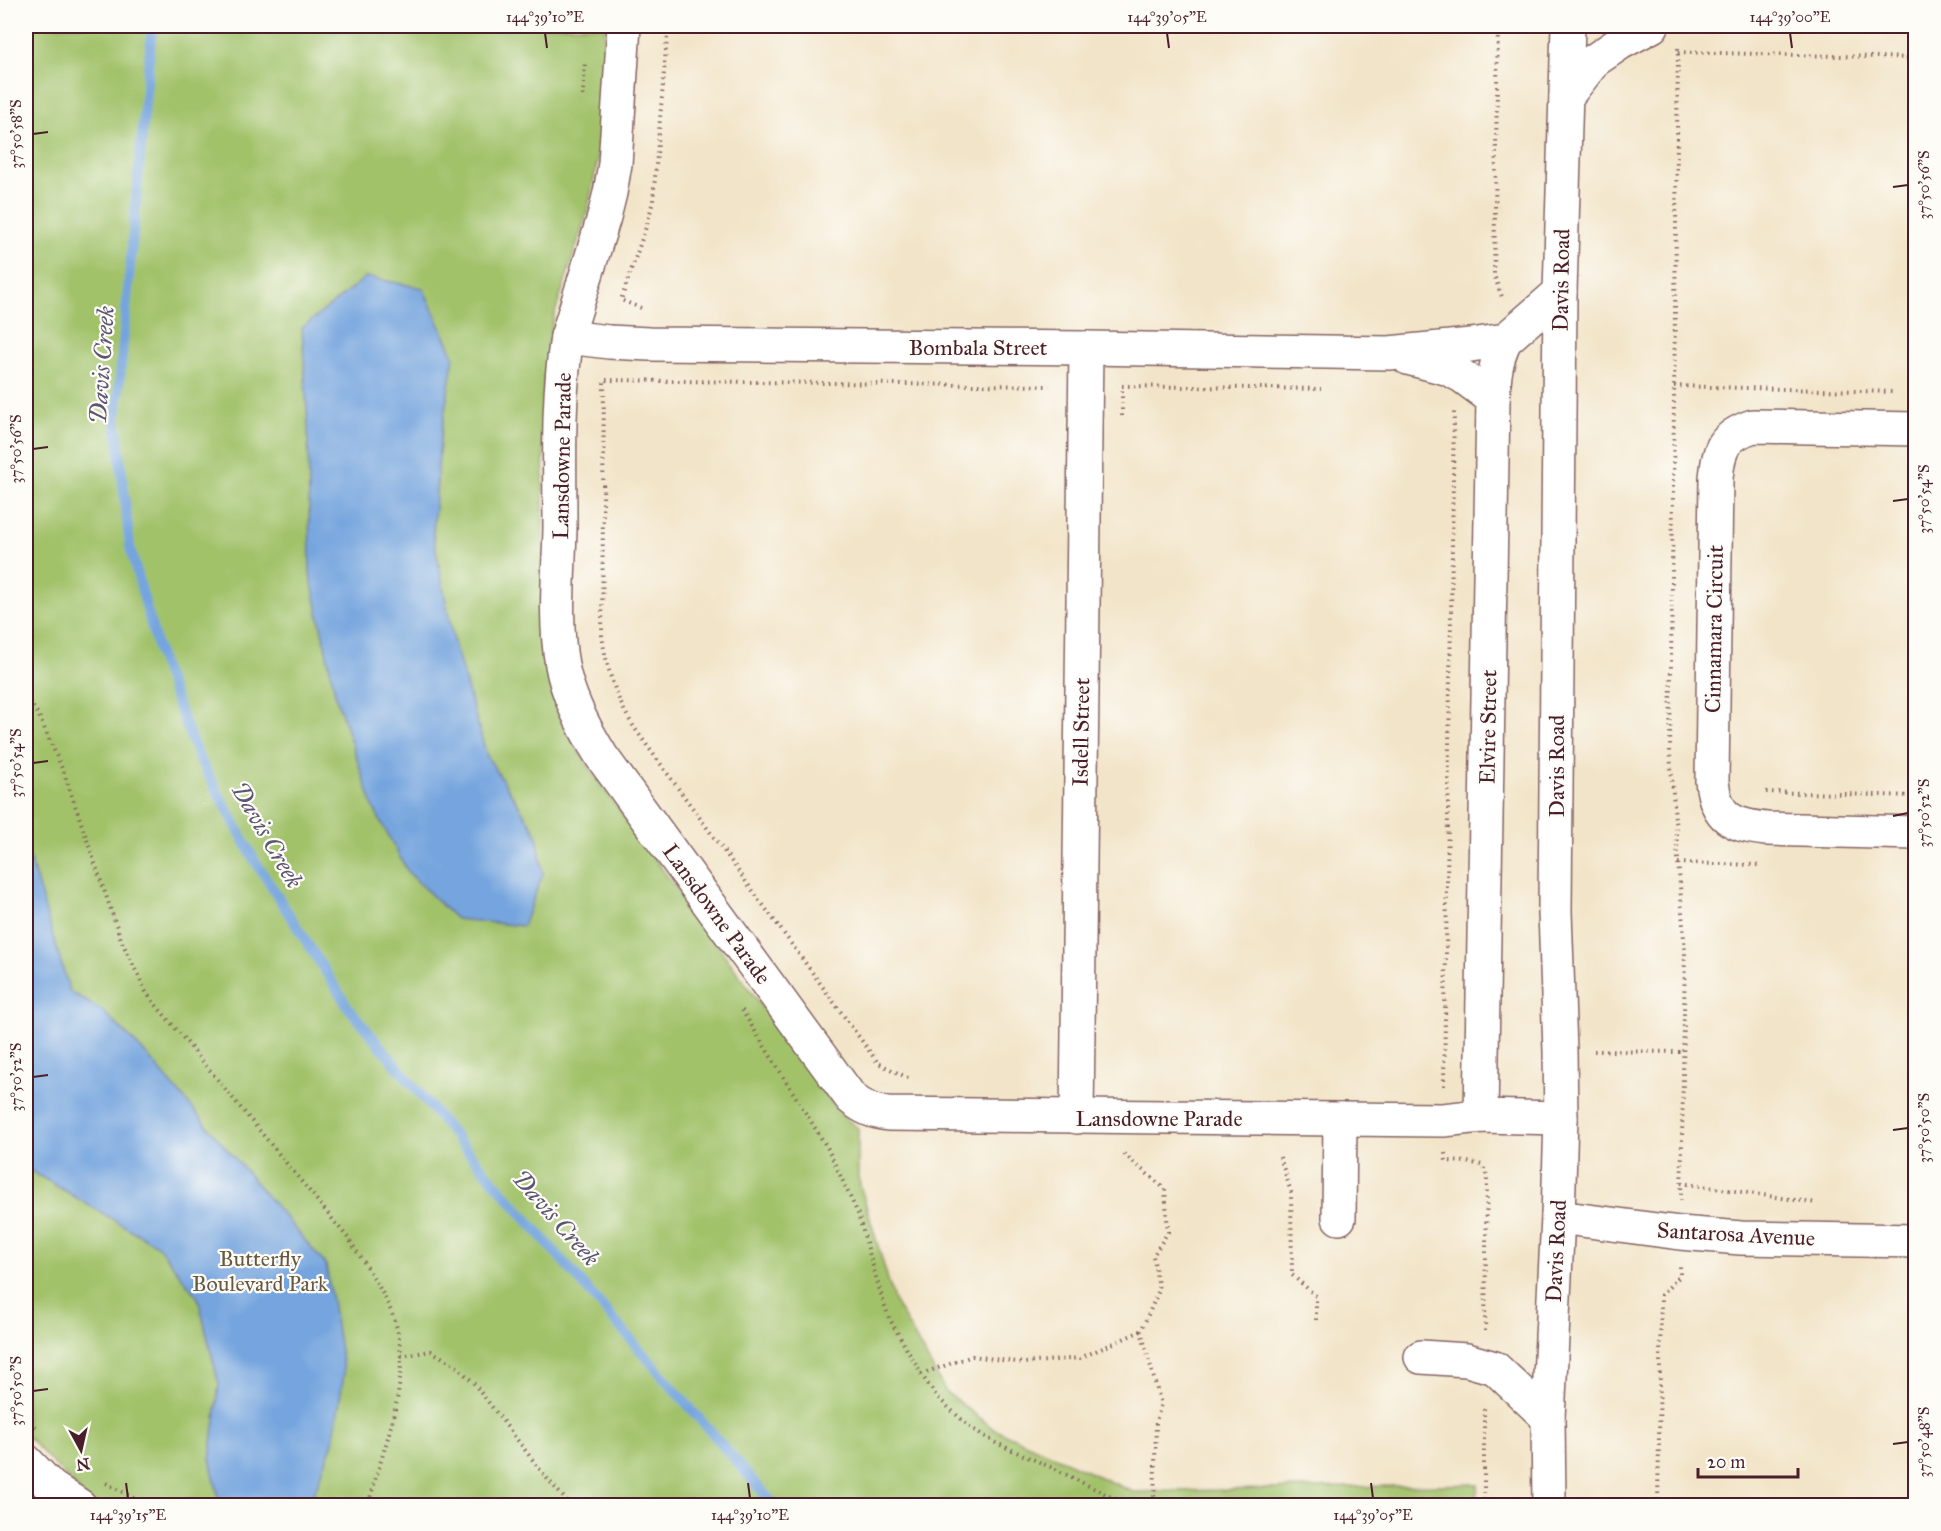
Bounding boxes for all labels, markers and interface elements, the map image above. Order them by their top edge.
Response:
text: 144°39'10"E [506,8,584,26]
text: 144°39'05"E [1127,8,1207,26]
text: 144°39'00"E [1749,8,1831,26]
text: 37°50'58"S [7,99,25,169]
text: 37°50'56"S [1915,150,1933,220]
street label: Davis Road [1547,228,1575,332]
water label: Davis Creek [83,305,121,425]
street label: Bombala Street [909,334,1048,361]
street label: Lansdowne Parade [547,372,577,540]
text: 37°50'56"S [7,414,25,484]
text: 37°50'54"S [1915,464,1933,534]
street label: Cinnamara Circuit [1699,545,1729,713]
street label: Elvire Street [1474,669,1503,785]
street label: Isdell Street [1067,677,1095,787]
street label: Davis Road [1543,715,1570,817]
text: 37°50'54"S [7,728,25,798]
water label: Davis Creek [225,776,310,894]
text: 37°50'52"S [1915,779,1933,847]
street label: Lansdowne Parade [657,838,777,990]
text: 37°50'52"S [7,1043,25,1111]
text: 37°50'50"S [1915,1093,1933,1163]
street label: Lansdowne Parade [1075,1105,1243,1132]
water label: Davis Creek [506,1164,606,1273]
street label: Davis Road [1540,1199,1572,1303]
street label: Santarosa Avenue [1656,1216,1816,1252]
park label: Butterfly Boulevard Park [192,1245,329,1297]
text: 37°50'50"S [7,1356,25,1426]
text: 37°50'48"S [1915,1407,1933,1477]
north arrow [51,1420,111,1480]
scale bar [1698,1441,1798,1479]
text: 20 m [1707,1451,1745,1473]
text: N [75,1454,91,1475]
text: 144°39'15"E [90,1506,166,1524]
text: 144°39'10"E [711,1506,789,1524]
text: 144°39'05"E [1333,1506,1413,1524]

